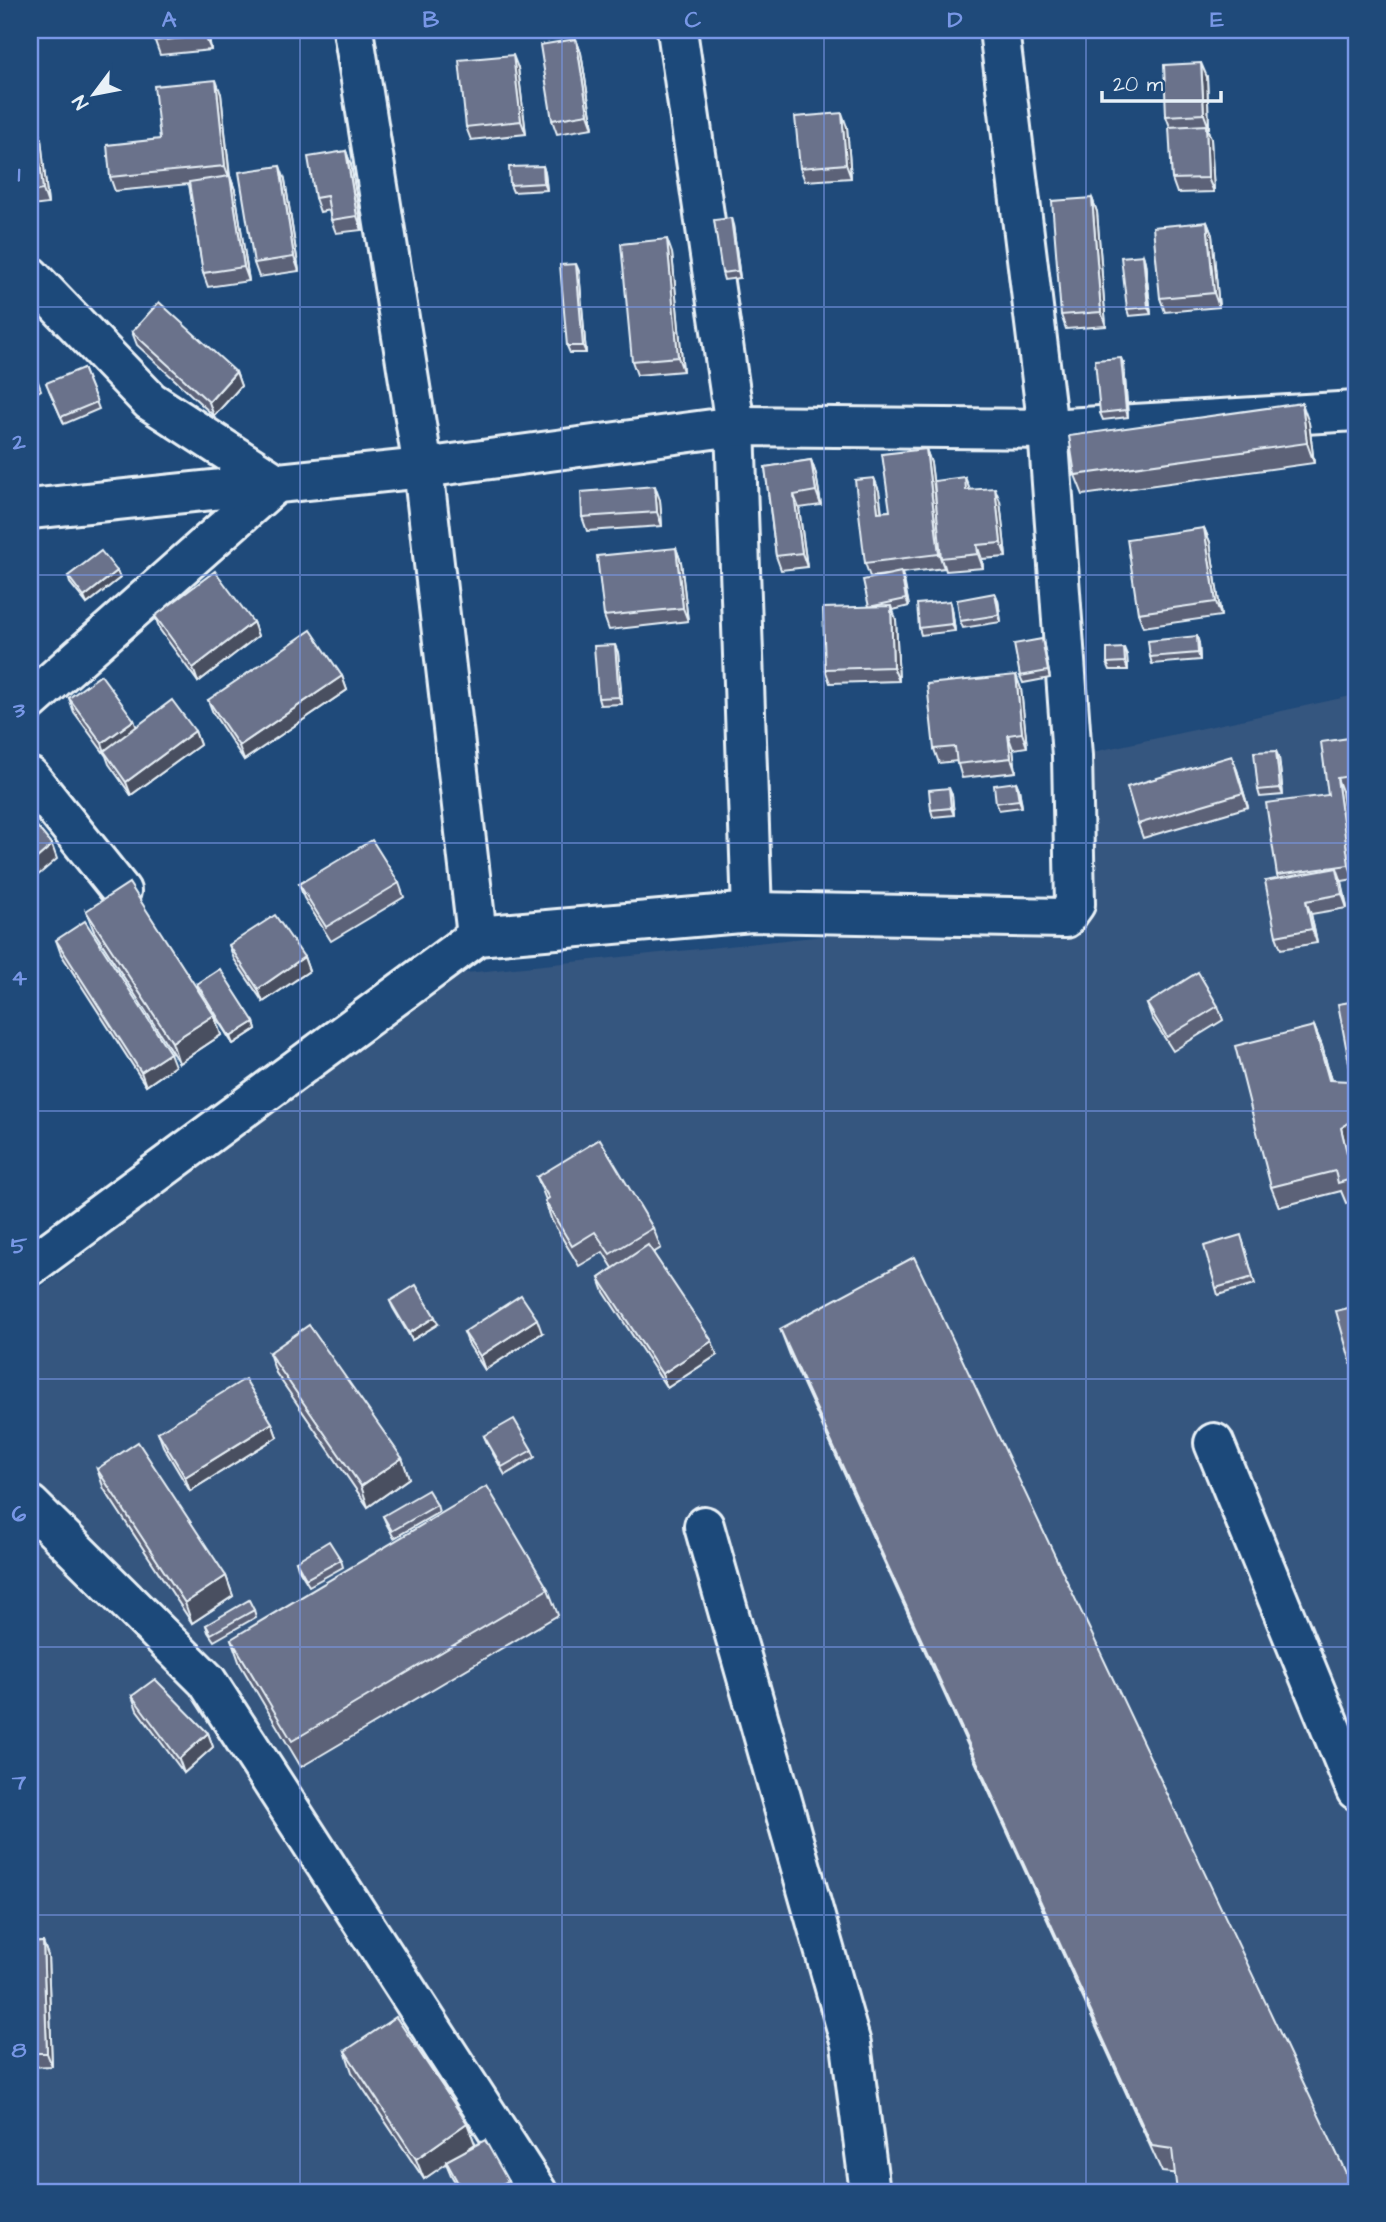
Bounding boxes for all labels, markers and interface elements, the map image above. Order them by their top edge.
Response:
text: A [162,4,177,36]
text: B [423,4,440,36]
text: C [685,4,702,36]
text: D [948,4,963,36]
text: E [1210,4,1224,36]
north arrow [60,60,130,130]
scale bar [1102,60,1222,104]
text: 20 m [1113,70,1164,99]
text: N [66,90,95,114]
text: 1 [18,158,21,190]
text: 2 [11,426,26,458]
text: 3 [12,694,25,726]
text: 4 [11,962,27,994]
text: 5 [11,1230,28,1262]
text: 6 [12,1498,27,1530]
text: 7 [11,1766,27,1798]
text: 8 [12,2034,27,2066]

